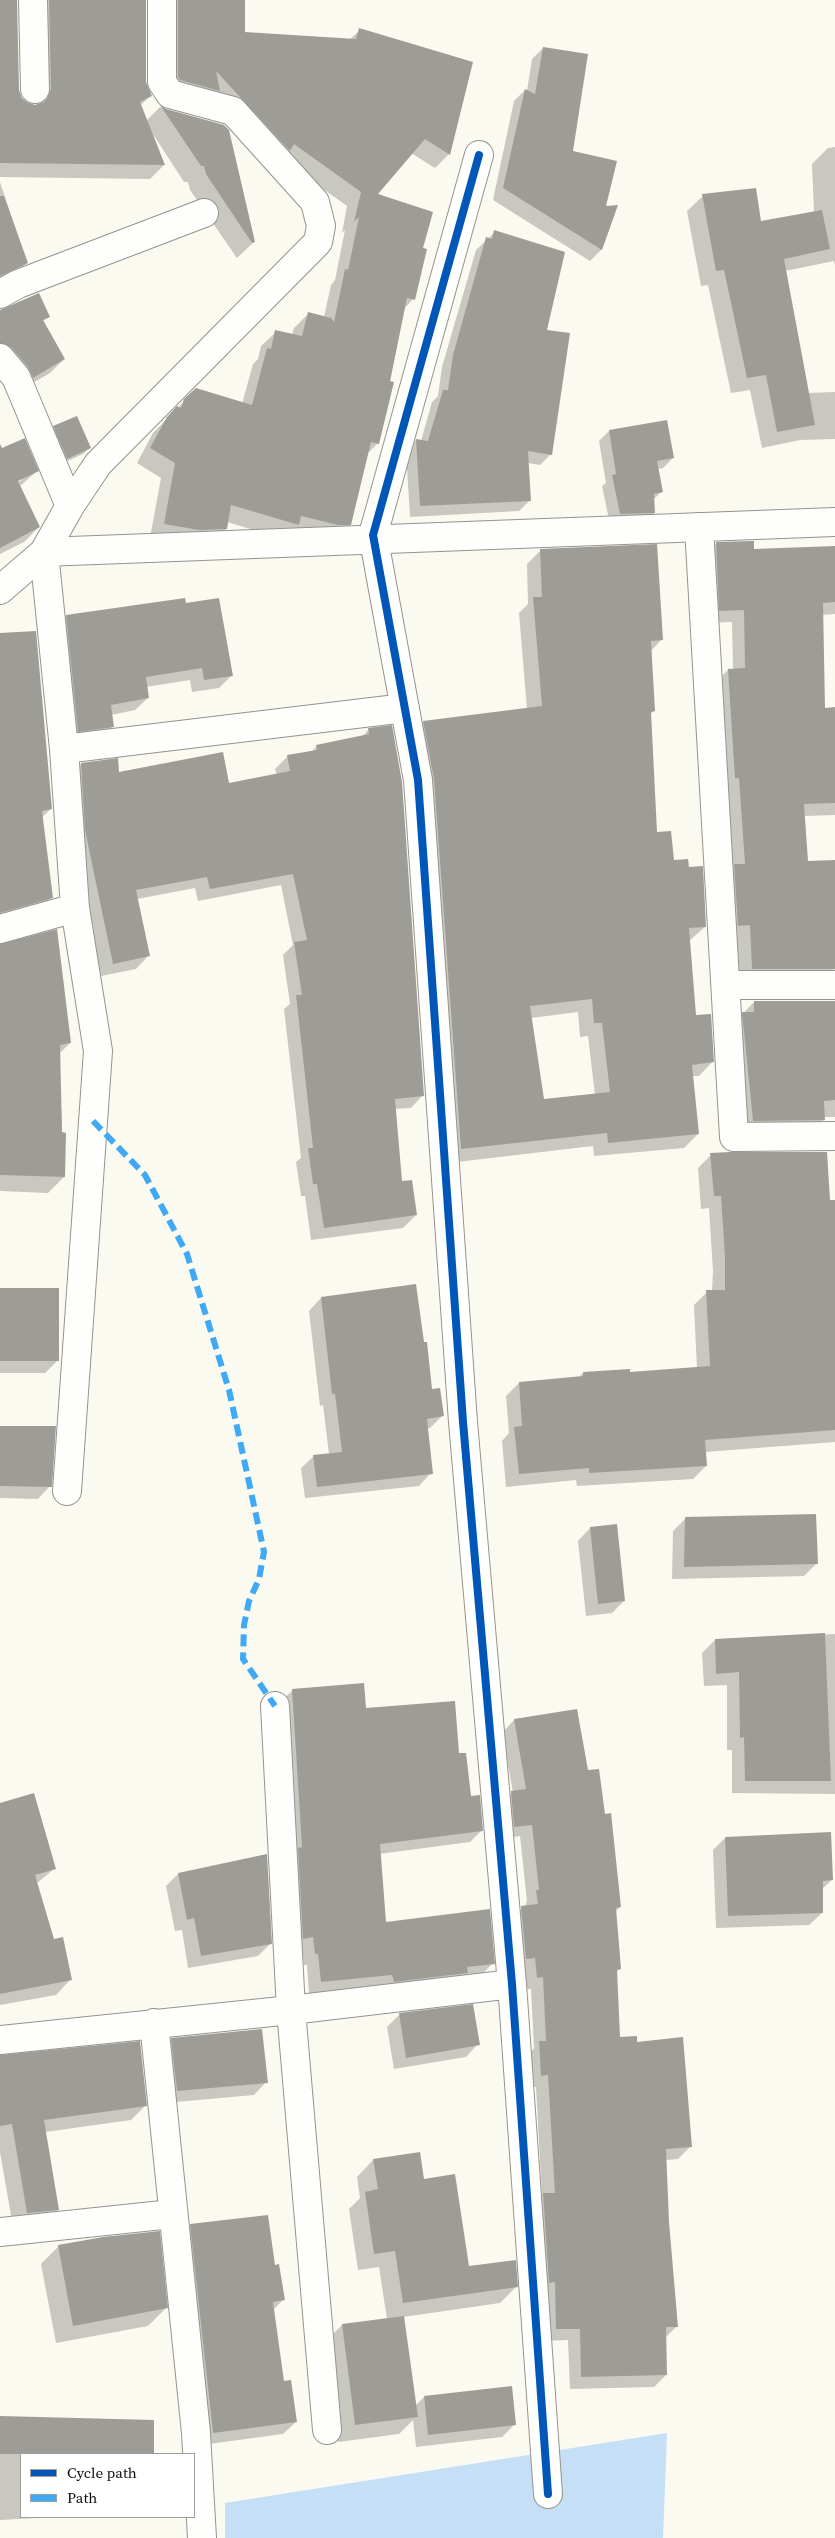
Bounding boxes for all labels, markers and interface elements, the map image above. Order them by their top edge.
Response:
legend [20,2453,195,2518]
text: Cycle path [67,2462,137,2483]
text: Path [67,2487,97,2508]

